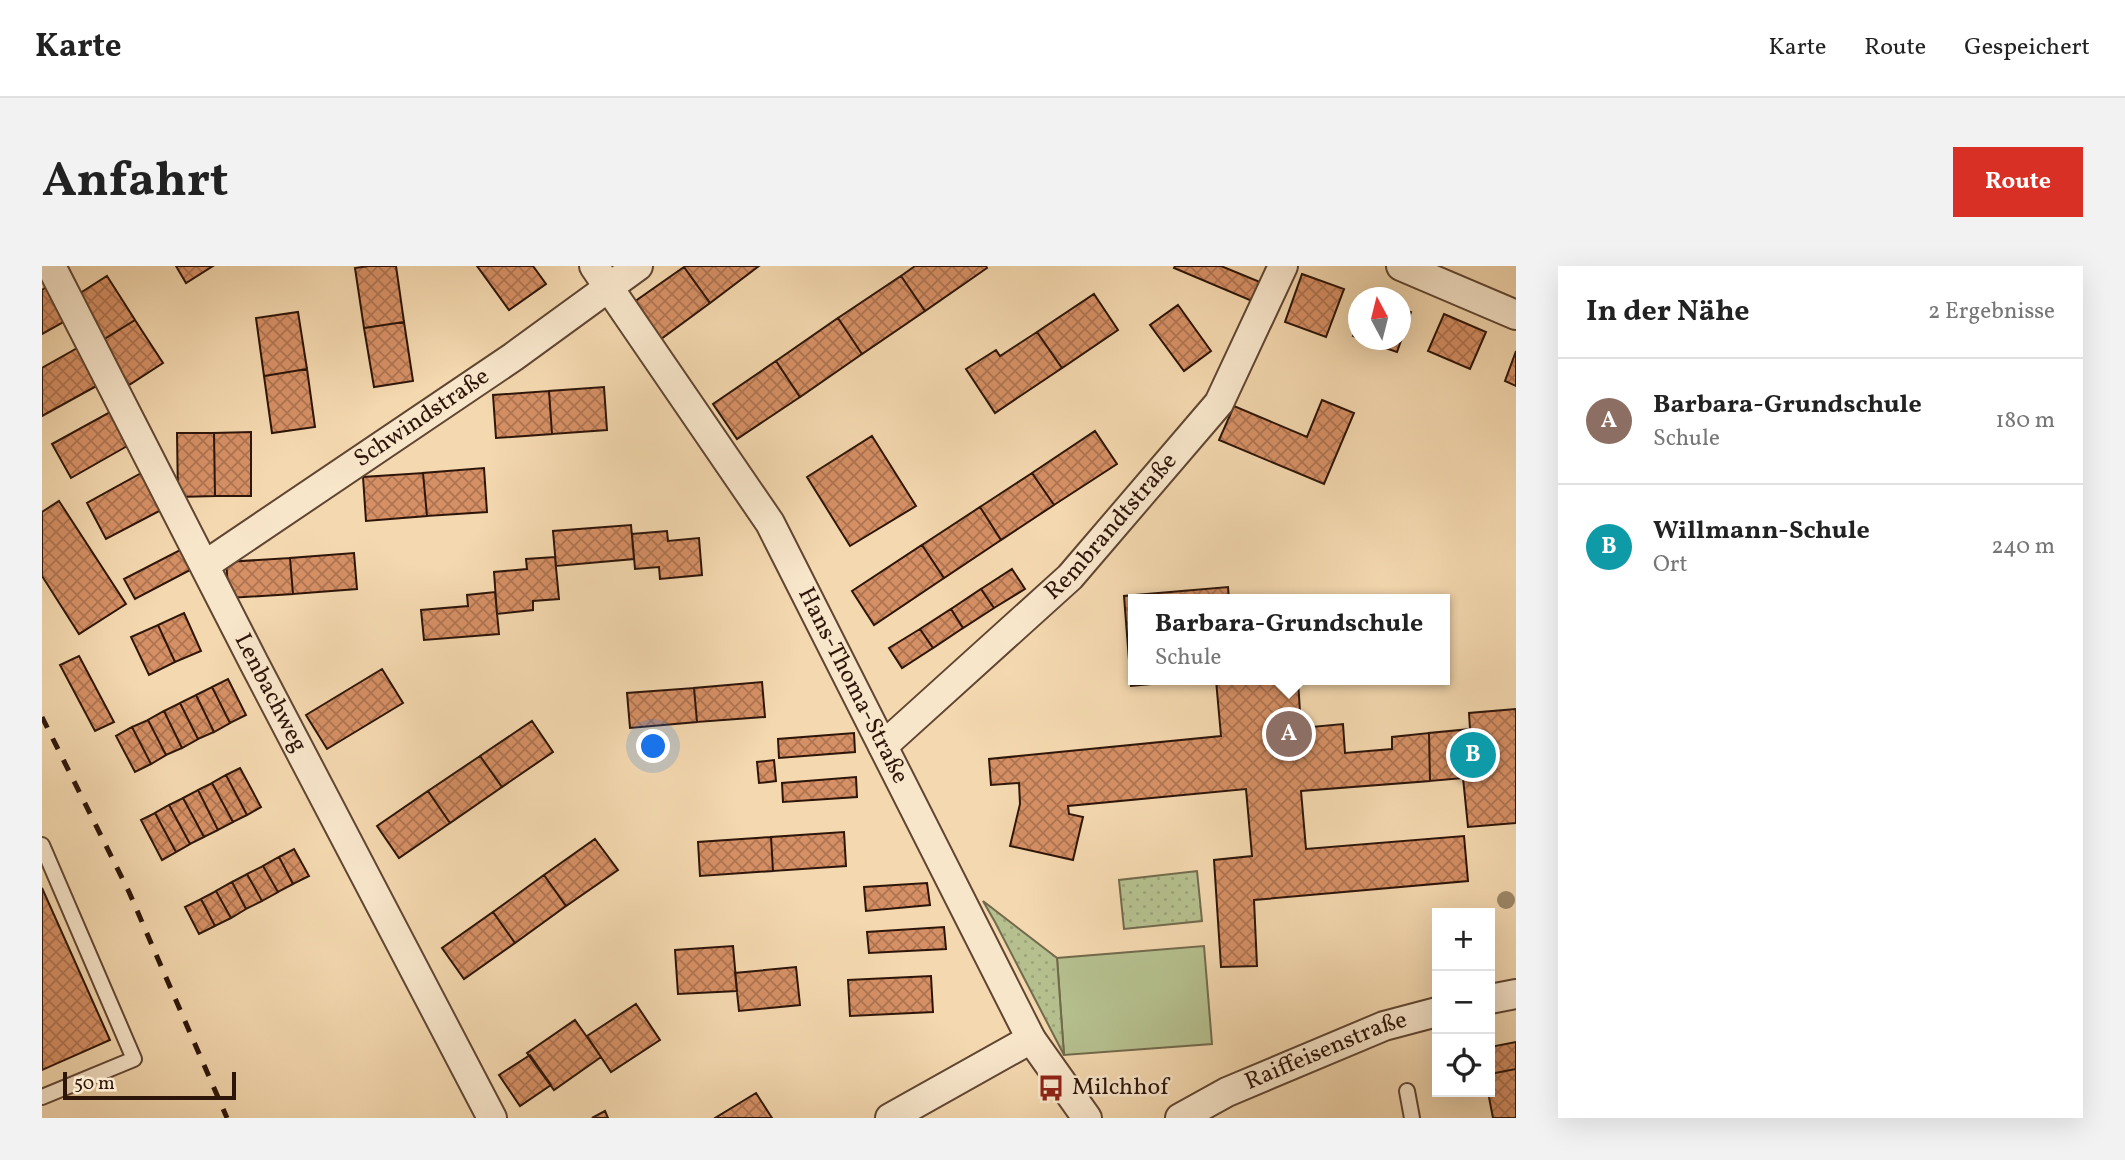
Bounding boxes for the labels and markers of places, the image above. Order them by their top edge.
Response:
pin: A [1266,708,1312,760]
pin: B [1450,729,1496,781]
place label: Milchhof [1072,1071,1171,1105]
bus stop icon: Milchhof [1036,1073,1066,1103]

